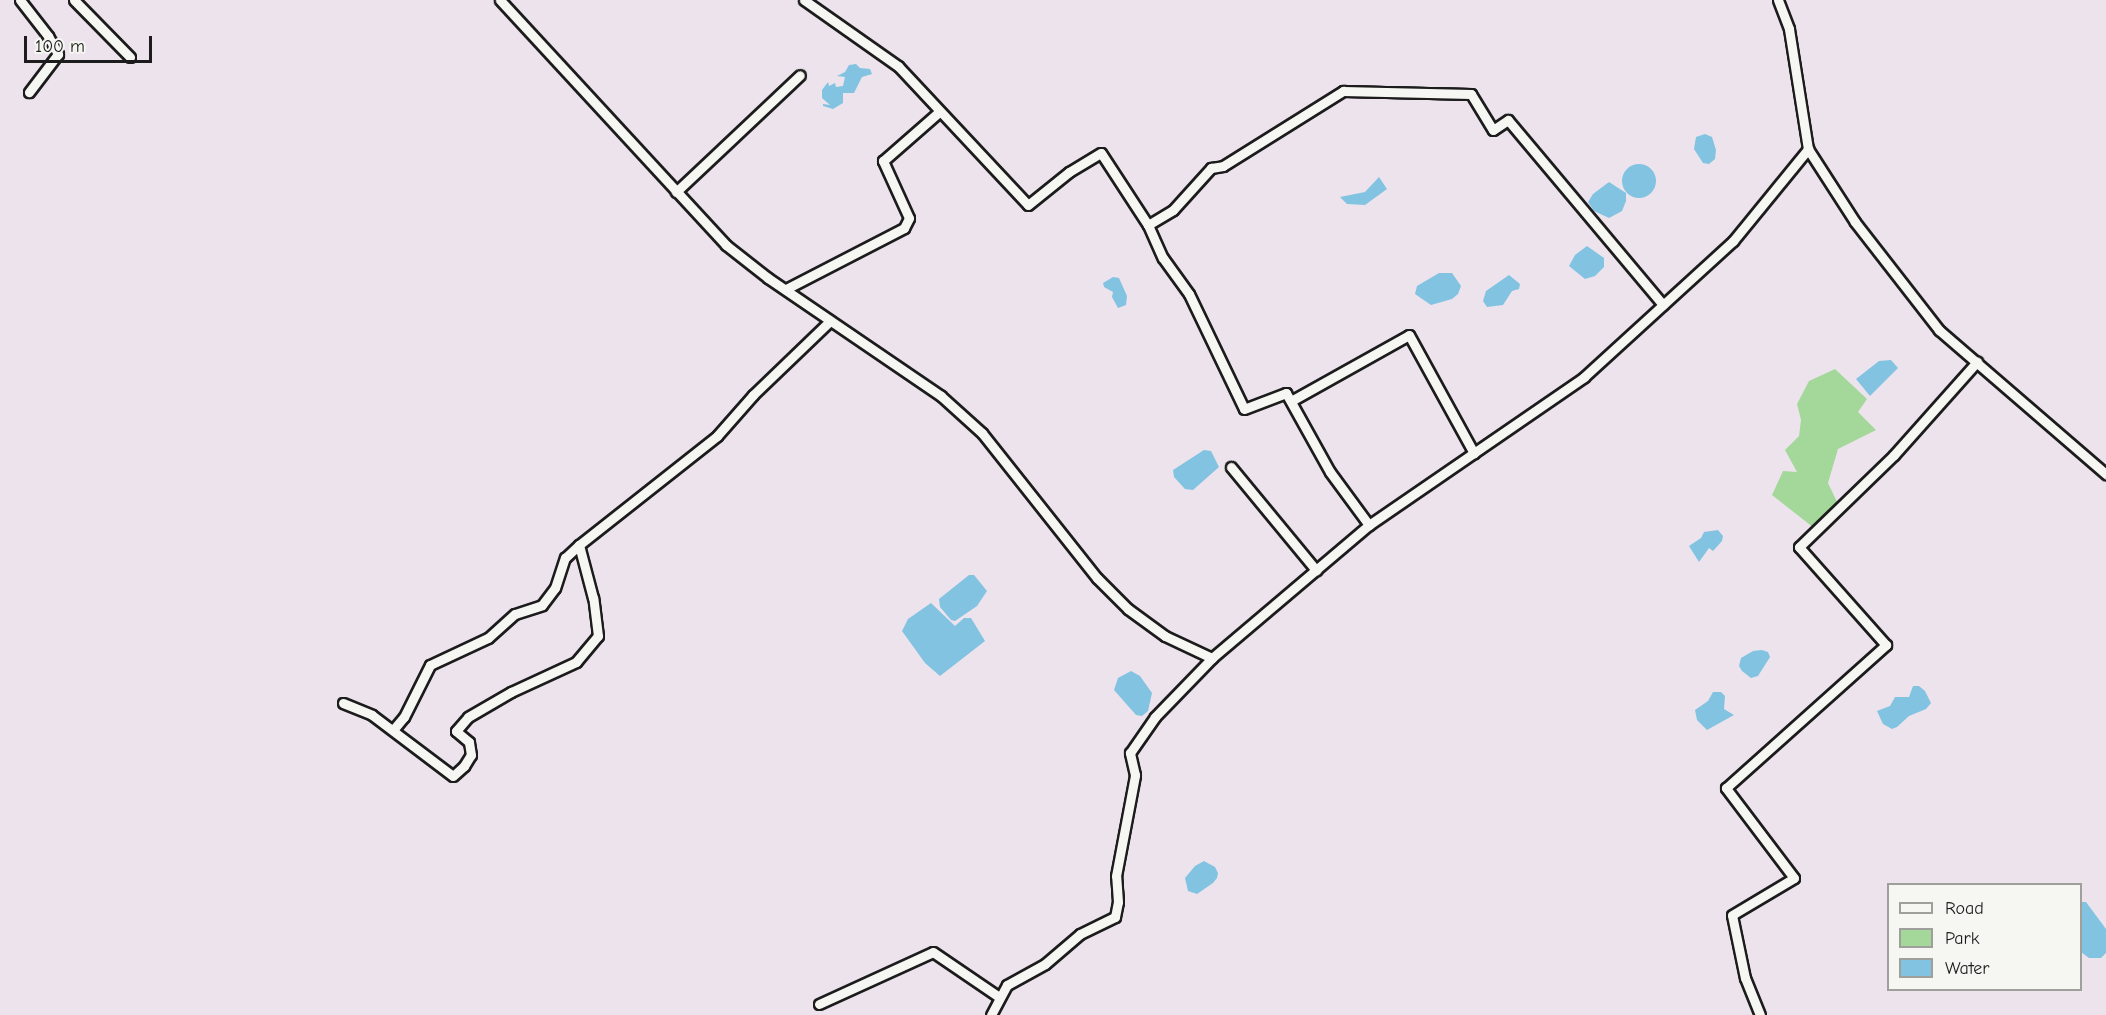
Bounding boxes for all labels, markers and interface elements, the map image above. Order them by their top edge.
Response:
scale bar [27,24,154,62]
text: 100 m [35,36,85,57]
legend [1887,883,2082,991]
text: Road [1945,898,1984,919]
text: Park [1945,928,1979,949]
text: Water [1945,958,1989,979]

